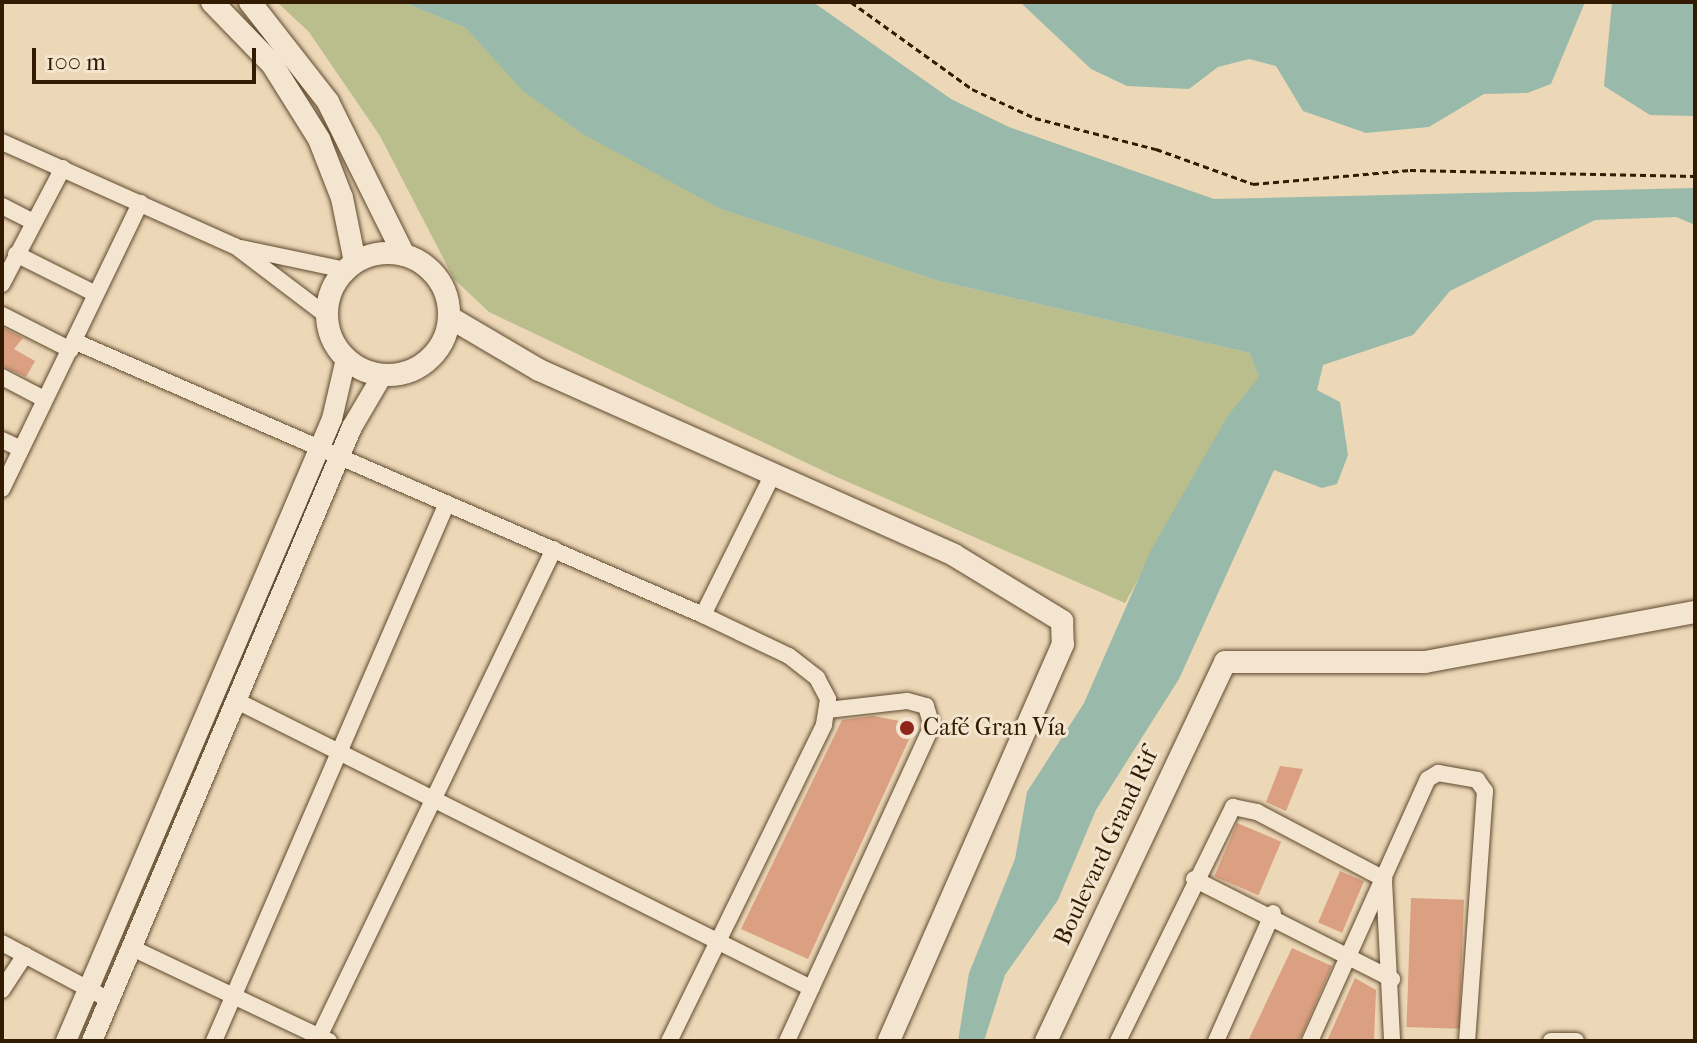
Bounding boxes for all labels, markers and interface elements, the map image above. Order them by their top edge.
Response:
scale bar [36,32,260,82]
text: 100 m [46,48,106,76]
place label: Café Gran Vía [923,714,1066,742]
marker: Café Gran Vía [898,719,916,737]
street label: Boulevard Grand Rif [1048,744,1164,950]

